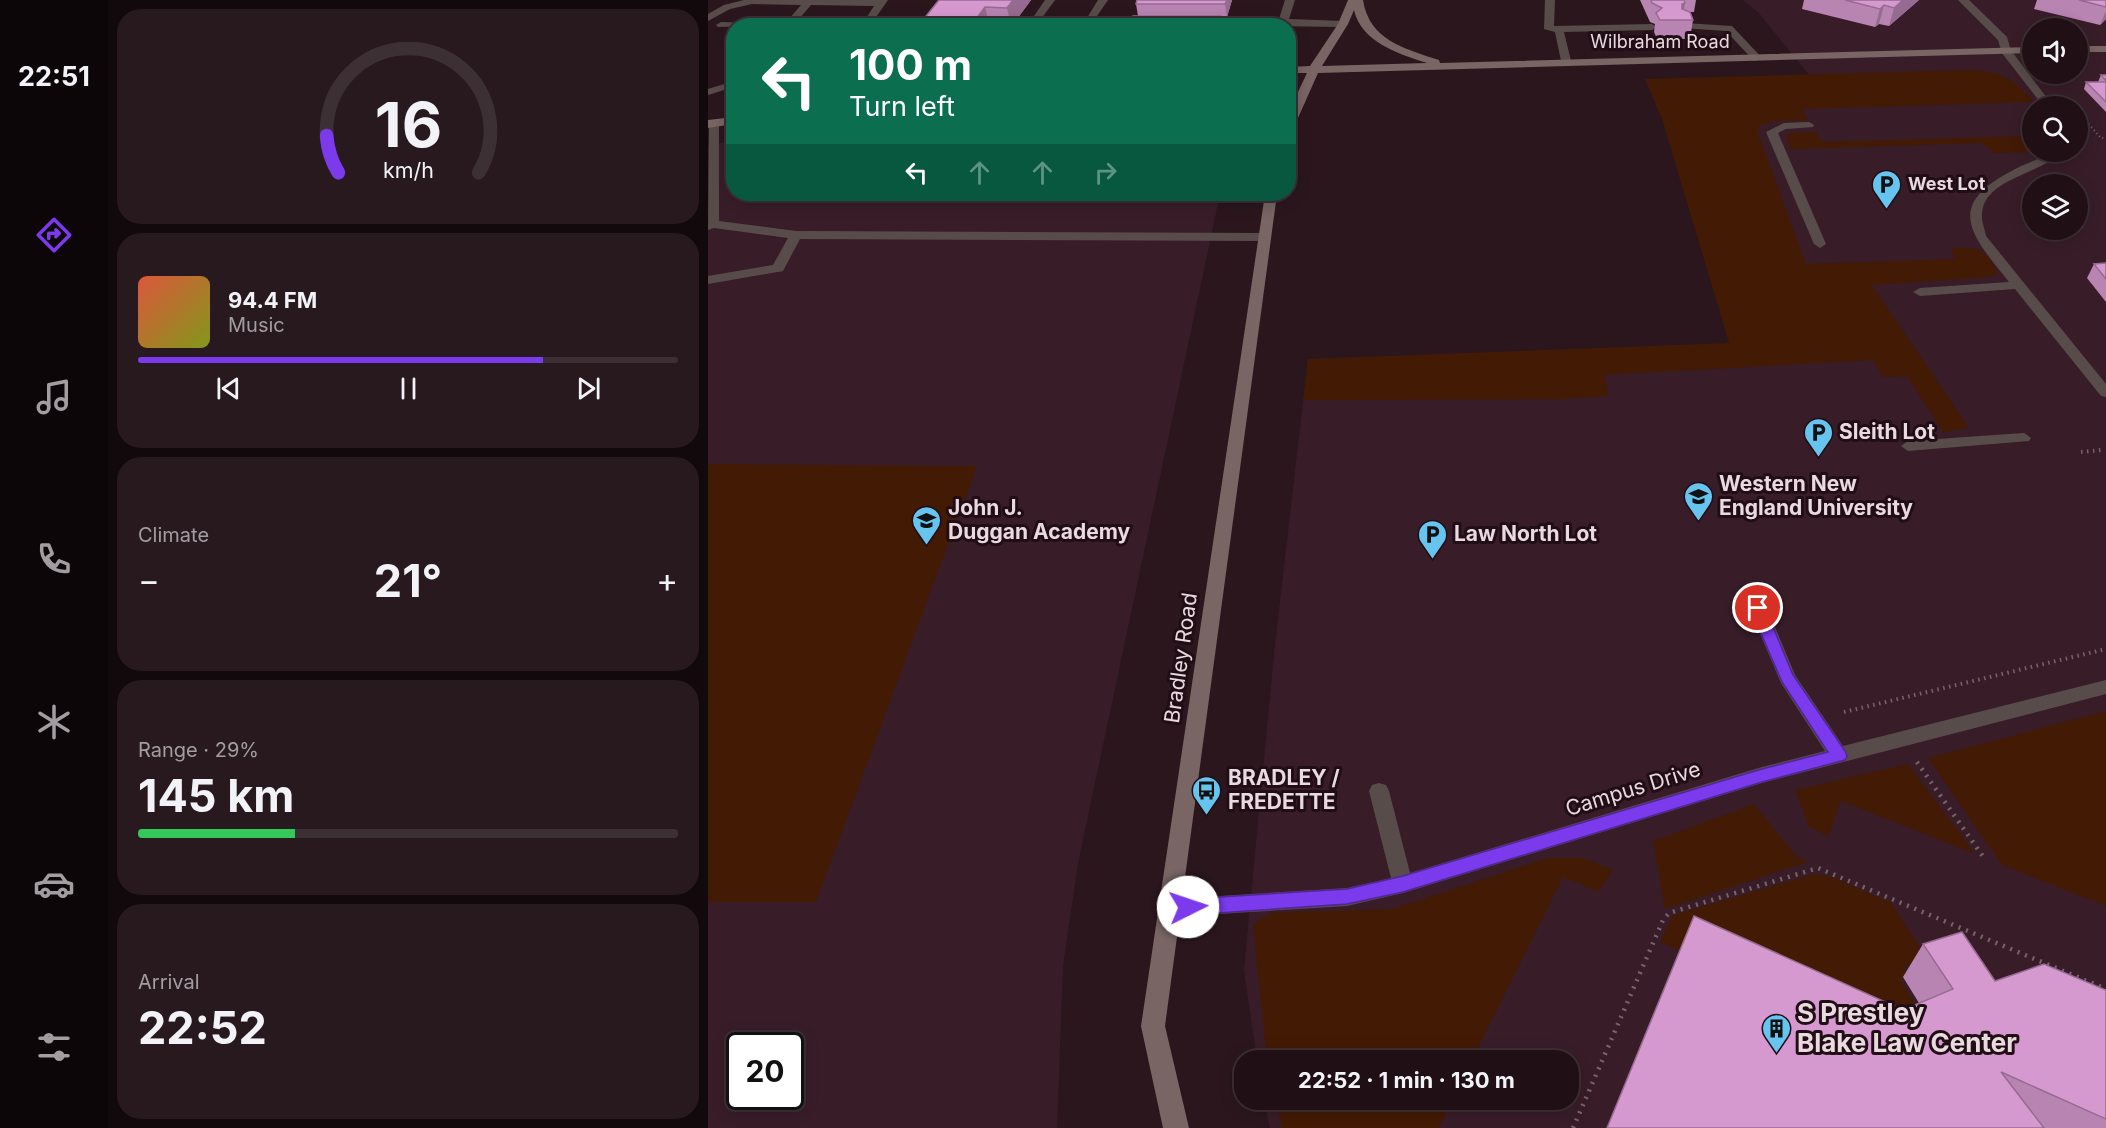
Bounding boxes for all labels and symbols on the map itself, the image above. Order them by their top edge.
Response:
street label: Wilbraham Road [1590,31,1730,52]
parking icon: West Lot [1871,168,1903,210]
place label: West Lot [1908,173,1986,194]
parking icon: Sleith Lot [1802,416,1834,458]
place label: Sleith Lot [1839,419,1935,444]
place label: Western New England University [1719,471,1913,520]
school or university icon: Western New England University [1682,480,1714,522]
place label: John J. Duggan Academy [948,495,1131,544]
school or university icon: John J. Duggan Academy [911,504,943,546]
parking icon: Law North Lot [1417,518,1449,560]
place label: Law North Lot [1454,521,1597,546]
pin [1732,582,1783,633]
street label: Bradley Road [1159,591,1202,725]
street label: Campus Drive [1562,756,1703,821]
place label: BRADLEY / FREDETTE [1228,765,1340,814]
bus stop icon: BRADLEY / FREDETTE [1191,774,1223,816]
position arrow [1156,875,1220,939]
place label: S Prestley Blake Law Center [1797,997,2017,1058]
building icon: S Prestley Blake Law Center [1760,1012,1792,1054]
speed limit sign: 20 [726,1032,804,1110]

